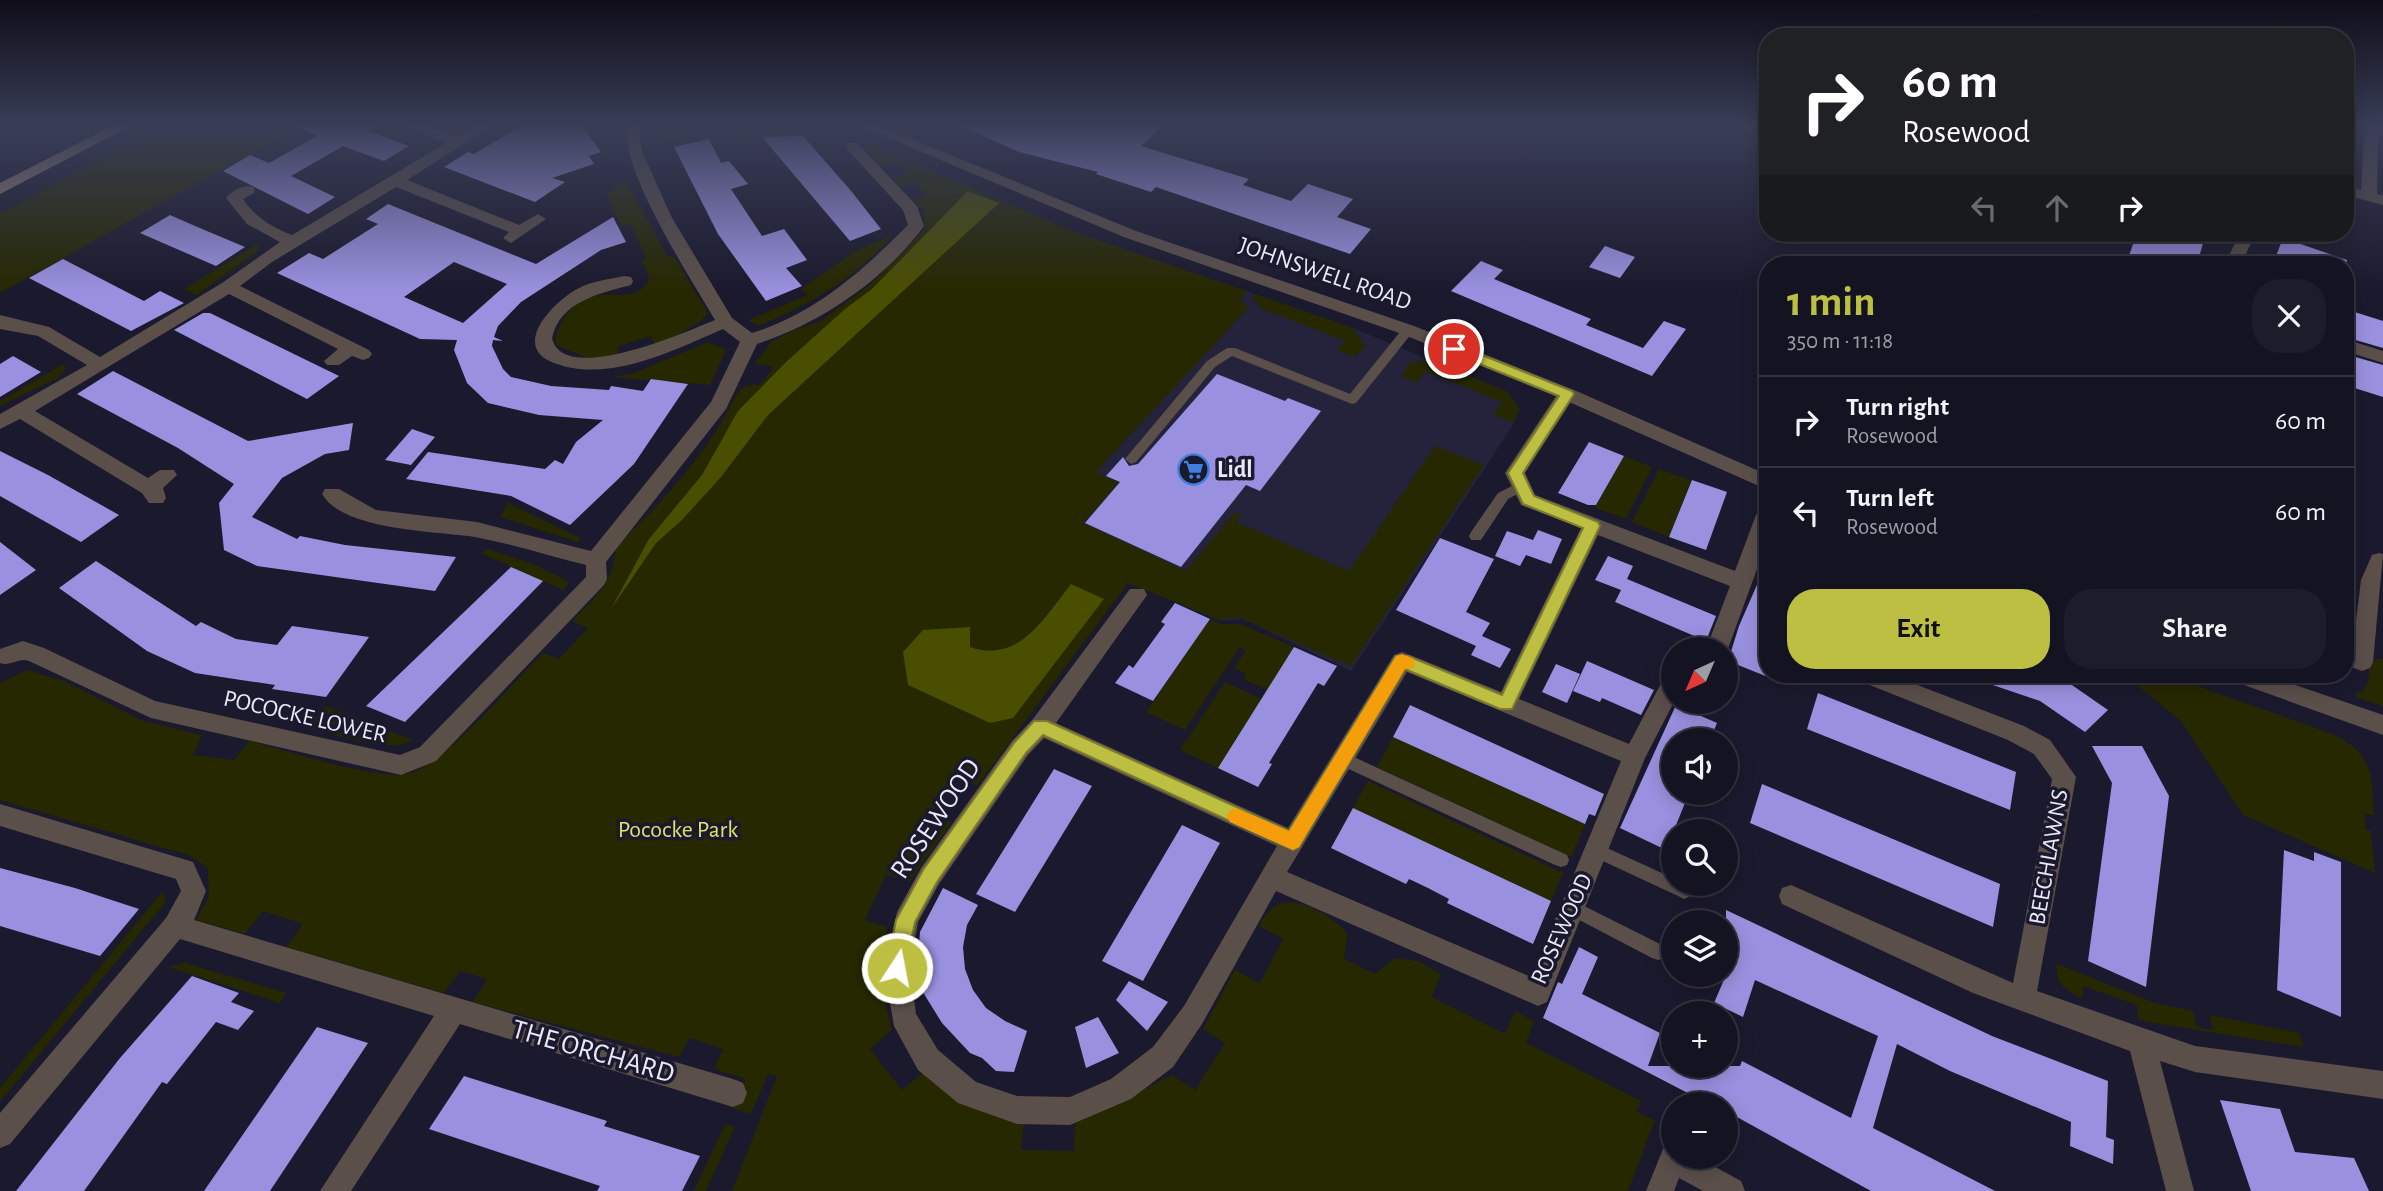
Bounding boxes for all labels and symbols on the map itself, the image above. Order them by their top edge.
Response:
street label: JOHNSWELL ROAD [1236,233,1414,315]
pin [1424,319,1484,379]
supermarket icon: Lidl [1177,453,1211,487]
place label: Lidl [1217,458,1253,482]
north arrow [1661,637,1738,714]
street label: POCOCKE LOWER [221,687,389,747]
street label: ROSEWOOD [886,754,986,884]
street label: BEECHLAWNS [2025,787,2073,927]
park label: Pococke Park [618,818,738,842]
street label: ROSEWOOD [1527,870,1597,988]
position arrow [860,931,934,1005]
street label: THE ORCHARD [509,1015,677,1089]

